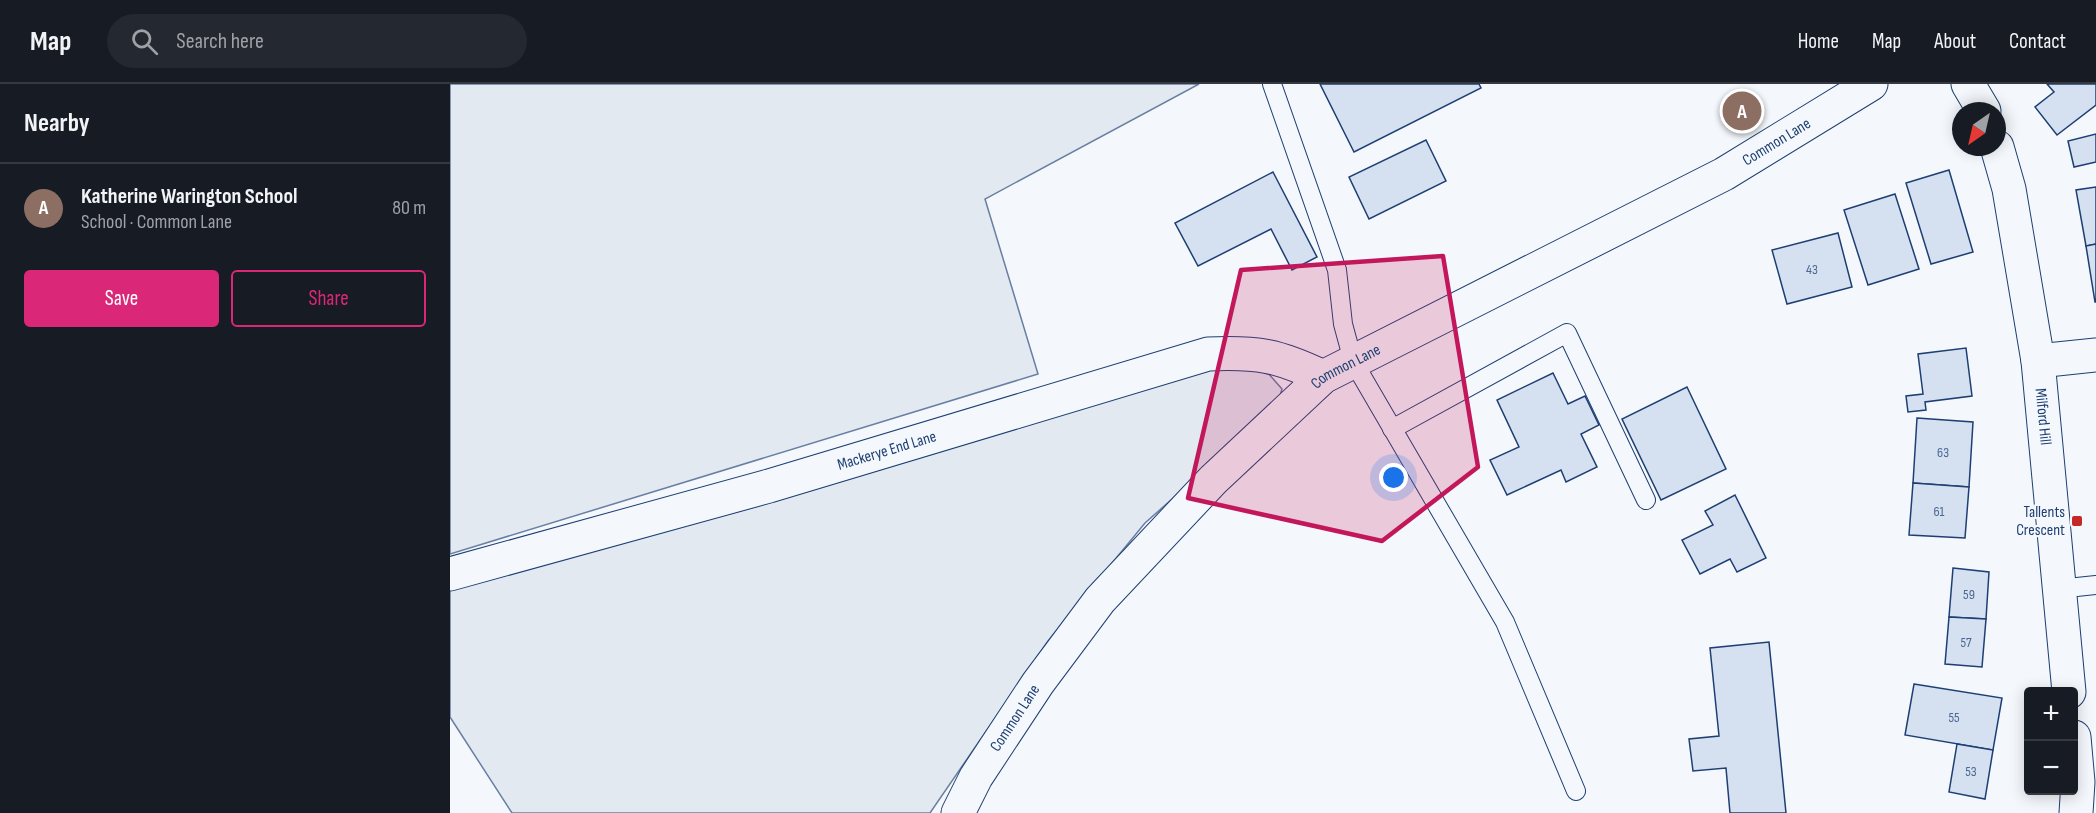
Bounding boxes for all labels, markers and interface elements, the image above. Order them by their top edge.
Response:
search box [107,14,527,68]
text: Map [30,25,71,58]
icon: search [128,25,161,58]
text: Search here [176,28,264,55]
text: Home [1798,29,1839,54]
text: Map [1872,29,1901,54]
text: About [1934,29,1976,54]
text: Contact [2009,29,2066,54]
pin: A [1722,88,1762,134]
north arrow [1952,102,2006,156]
text: Nearby [24,108,90,139]
street label: Common Lane [1739,114,1814,170]
text: Katherine Warington School [81,183,297,210]
text: A [39,196,48,220]
text: 80 m [392,196,426,220]
text: School · Common Lane [81,210,232,234]
house number: 43 [1806,261,1818,278]
button: Save [24,270,219,327]
button: Share [231,270,426,327]
street label: Common Lane [1307,340,1384,393]
street label: Milford Hill [2031,387,2055,446]
street label: Mackerye End Lane [835,427,939,474]
house number: 63 [1937,444,1949,461]
your location [1379,463,1408,492]
house number: 61 [1933,503,1945,520]
place label: Tallents Crescent [2016,503,2065,540]
marker: Tallents Crescent [2070,514,2084,528]
house number: 59 [1963,586,1975,603]
house number: 57 [1960,634,1972,651]
street label: Common Lane [986,681,1044,755]
map controls [2024,687,2078,795]
button: + [2024,687,2078,741]
house number: 55 [1948,709,1960,726]
button: − [2024,741,2078,795]
house number: 53 [1965,763,1977,780]

